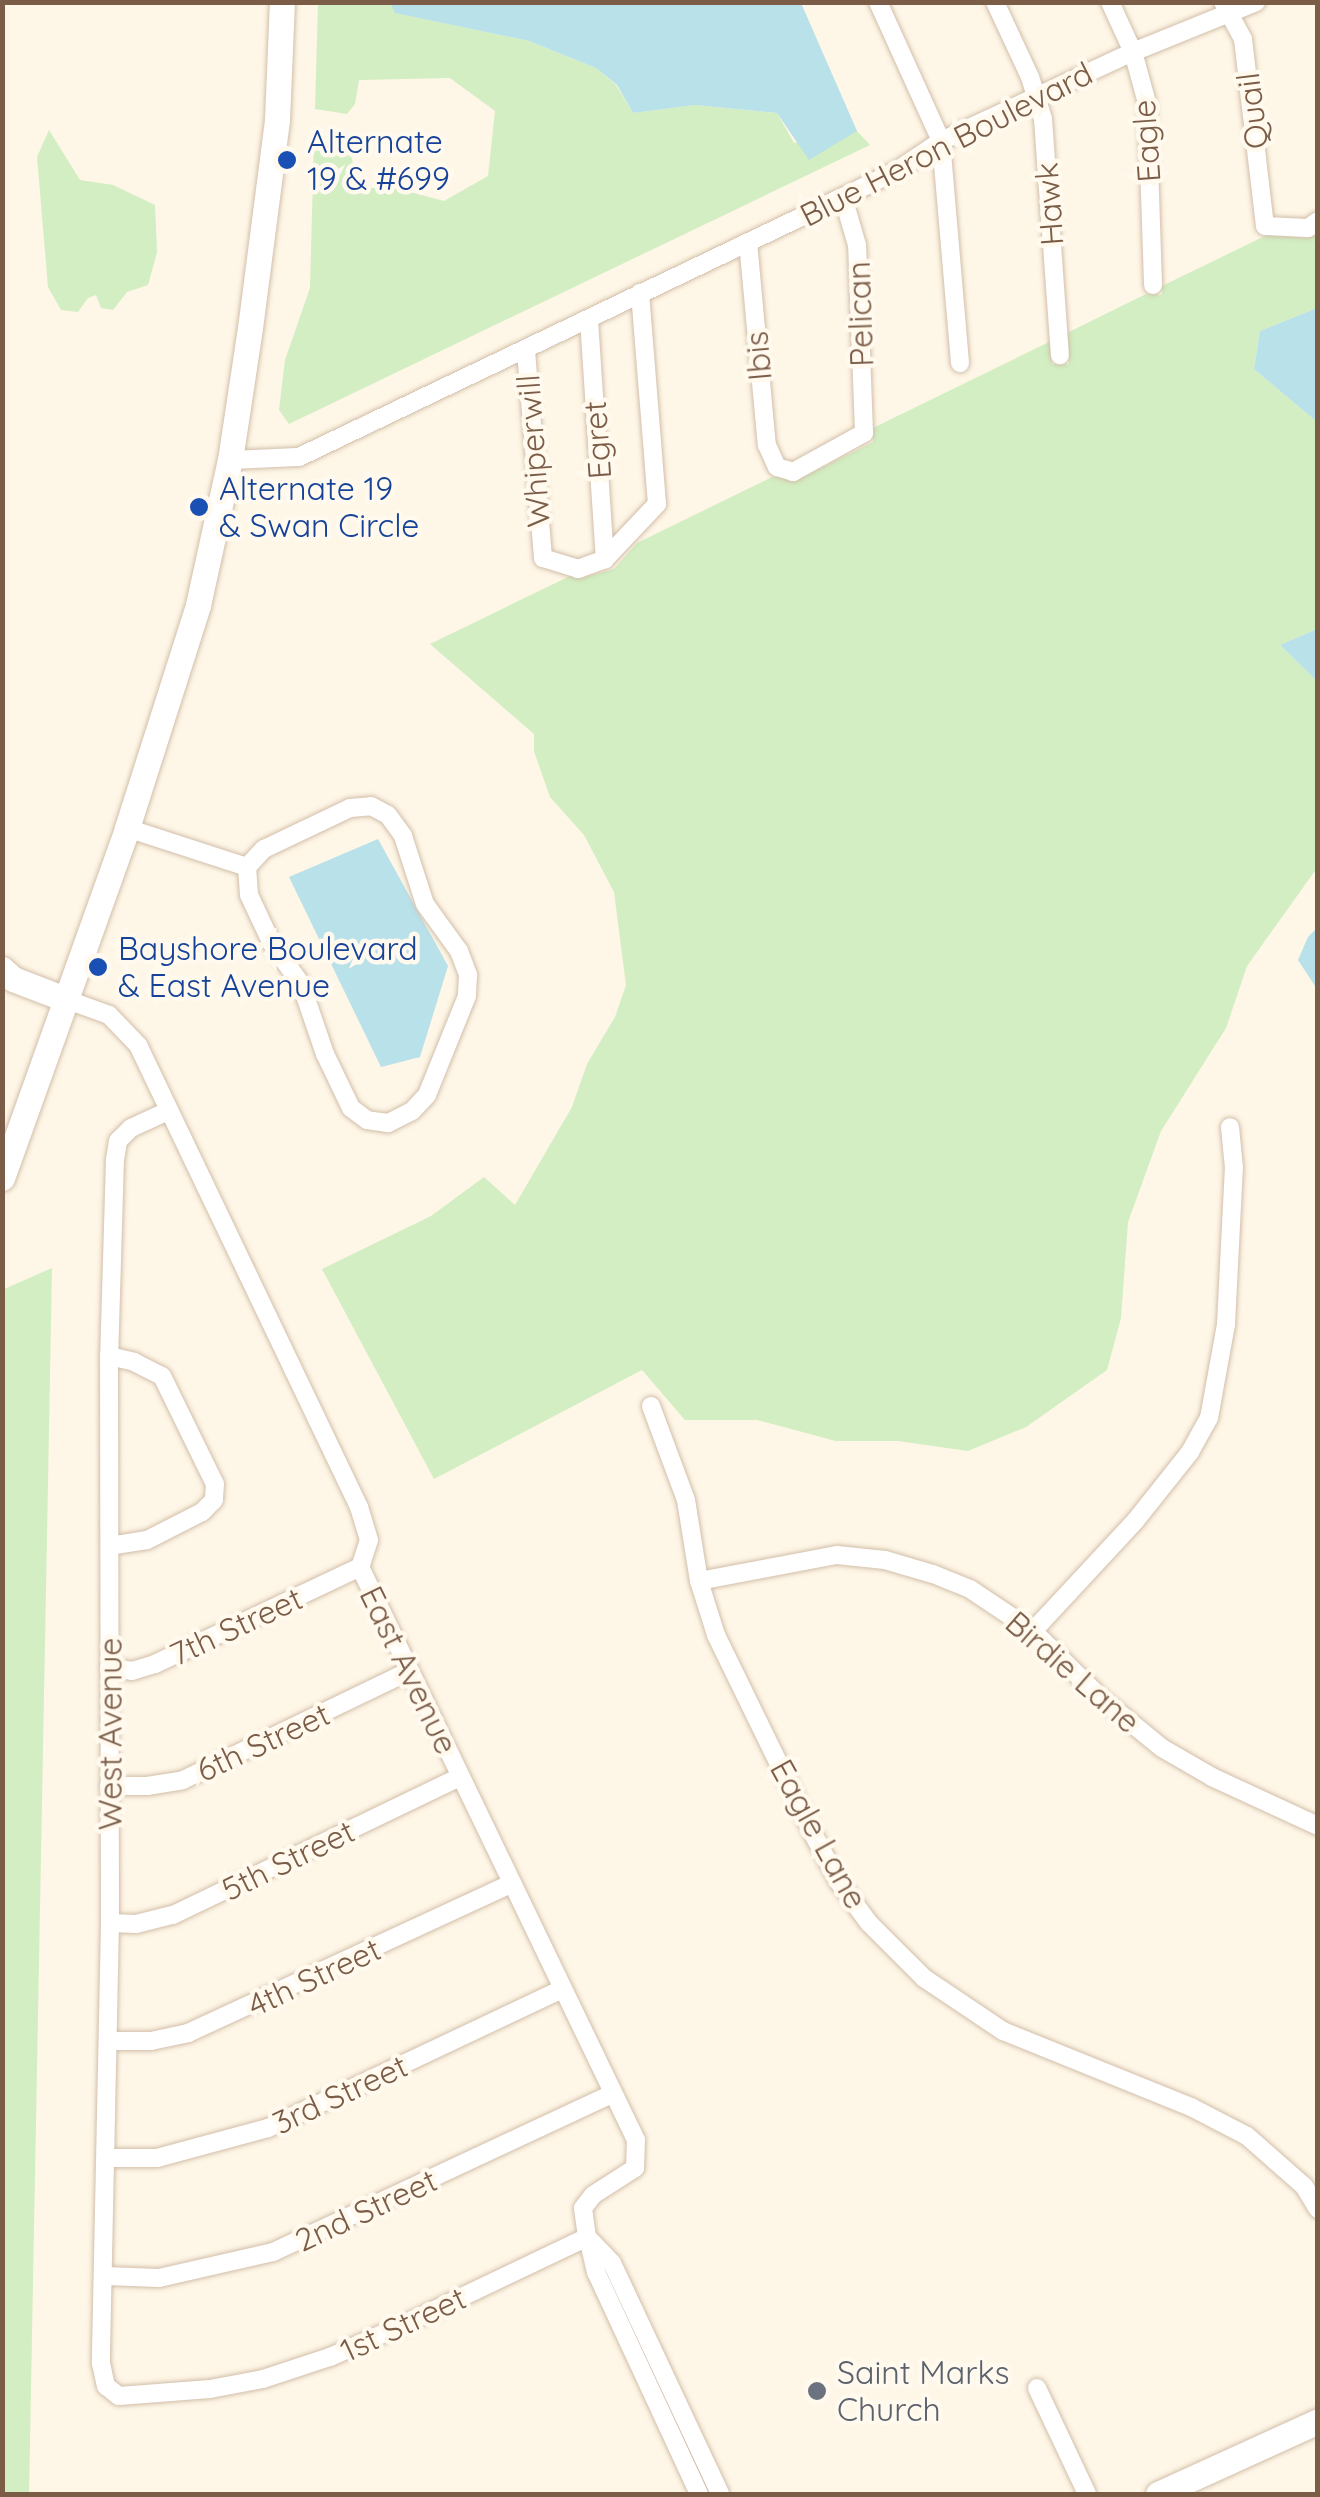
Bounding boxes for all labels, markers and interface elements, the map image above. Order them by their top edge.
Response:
street label: Blue Heron Boulevard [793,54,1099,234]
street label: Quail [1228,71,1276,151]
street label: Eagle [1124,98,1168,184]
place label: Alternate 19 & #699 [307,123,450,198]
marker: Alternate 19 & #699 [276,149,298,171]
street label: Hawk [1027,161,1071,247]
street label: Pelican [839,261,881,367]
street label: Ibis [737,330,779,382]
street label: Whiperwill [509,373,557,529]
street label: Egret [575,400,619,480]
place label: Alternate 19 & Swan Circle [219,470,419,545]
marker: Alternate 19 & Swan Circle [188,496,210,518]
place label: Bayshore Boulevard & East Avenue [118,930,418,1005]
marker: Bayshore Boulevard & East Avenue [87,956,109,978]
street label: 7th Street [164,1579,308,1673]
street label: East Avenue [352,1580,466,1760]
street label: Birdie Lane [998,1603,1148,1741]
street label: West Avenue [91,1638,129,1830]
street label: 6th Street [190,1695,336,1789]
street label: Eagle Lane [762,1753,876,1915]
street label: 5th Street [215,1811,361,1909]
street label: 4th Street [242,1930,386,2024]
street label: 3rd Street [267,2046,413,2142]
street label: 2nd Street [289,2161,443,2259]
street label: 1st Street [334,2278,472,2370]
place label: Saint Marks Church [837,2354,1009,2429]
marker: Saint Marks Church [806,2380,828,2402]

